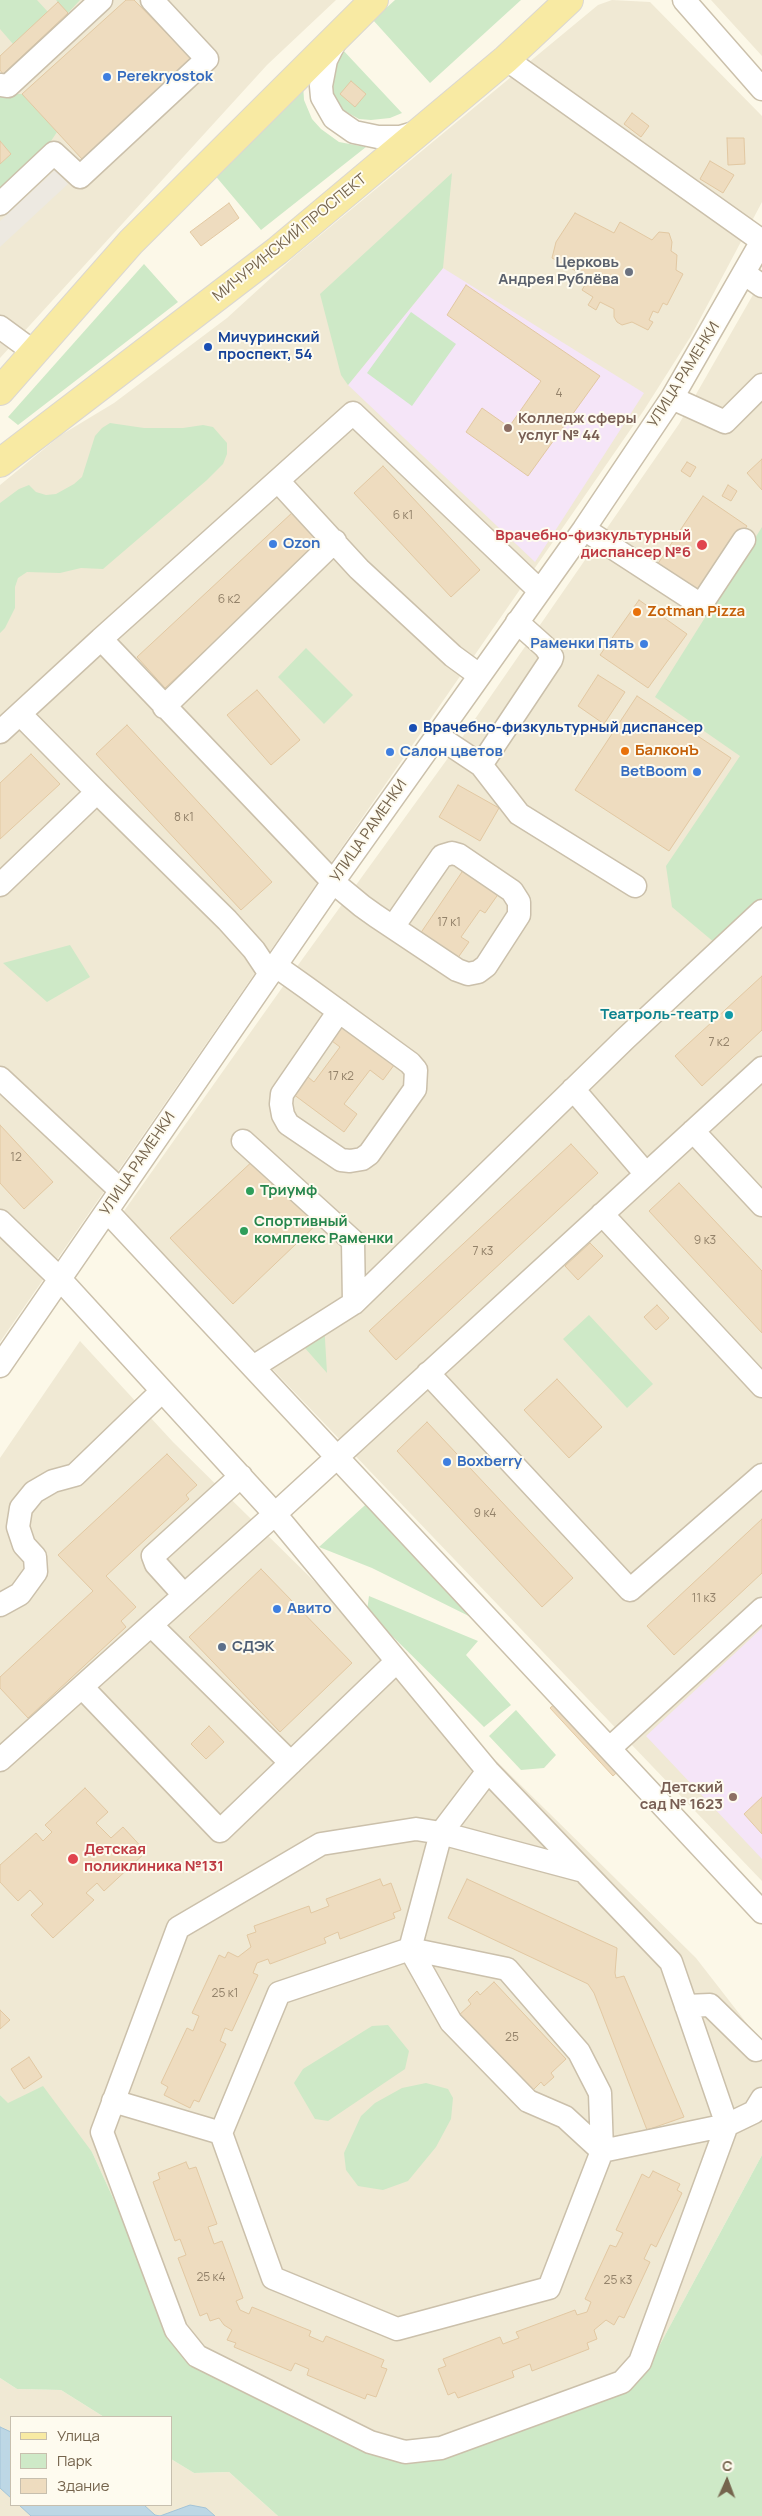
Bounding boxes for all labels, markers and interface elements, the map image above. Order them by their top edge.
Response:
place label: Perekryostok [117,68,213,86]
marker: Perekryostok [101,71,113,83]
street label: МИЧУРИНСКИЙ ПРОСПЕКТ [210,170,370,306]
place label: Церковь Андрея Рублёва [498,254,619,289]
marker: Церковь Андрея Рублёва [623,266,635,278]
street label: УЛИЦА РАМЕНКИ [644,319,724,431]
place label: Мичуринский проспект, 54 [218,329,320,364]
marker: Мичуринский проспект, 54 [202,341,214,353]
house number: 4 [555,387,563,401]
place label: Колледж сферы услуг № 44 [518,410,637,445]
marker: Колледж сферы услуг № 44 [502,422,514,434]
house number: 6 к1 [393,509,413,523]
place label: Врачебно-физкультурный диспансер №6 [495,527,691,562]
place label: Ozon [283,535,320,553]
marker: Ozon [267,538,279,550]
marker: Врачебно-физкультурный диспансер №6 [695,538,709,552]
house number: 6 к2 [218,593,240,607]
place label: Zotman Pizza [647,603,745,621]
marker: Zotman Pizza [631,606,643,618]
place label: Раменки Пять [530,635,634,653]
marker: Раменки Пять [638,638,650,650]
place label: Врачебно-физкультурный диспансер [423,719,703,737]
marker: Врачебно-физкультурный диспансер [407,722,419,734]
place label: БалконЪ [635,742,699,760]
place label: Салон цветов [400,743,503,761]
marker: БалконЪ [619,745,631,757]
marker: Салон цветов [384,746,396,758]
place label: BetBoom [621,763,687,781]
marker: BetBoom [691,766,703,778]
street label: УЛИЦА РАМЕНКИ [327,776,411,886]
house number: 8 к1 [174,811,194,825]
house number: 17 к1 [437,916,461,930]
place label: Театроль-театр [600,1006,719,1024]
marker: Театроль-театр [723,1009,735,1021]
house number: 7 к2 [708,1036,730,1050]
house number: 17 к2 [328,1070,354,1084]
street label: УЛИЦА РАМЕНКИ [97,1109,179,1219]
house number: 12 [10,1151,22,1165]
place label: Триумф [260,1182,317,1200]
marker: Триумф [244,1185,256,1197]
place label: Спортивный комплекс Раменки [254,1213,393,1248]
marker: Спортивный комплекс Раменки [238,1225,250,1237]
house number: 9 к3 [694,1234,716,1248]
house number: 7 к3 [472,1245,494,1259]
place label: Boxberry [457,1453,522,1471]
marker: Boxberry [441,1456,453,1468]
house number: 9 к4 [474,1507,496,1521]
house number: 11 к3 [692,1592,716,1606]
place label: Авито [287,1600,332,1618]
marker: Авито [271,1603,283,1615]
place label: СДЭК [232,1638,275,1656]
marker: СДЭК [216,1641,228,1653]
place label: Детский сад № 1623 [640,1779,723,1814]
marker: Детский сад № 1623 [727,1791,739,1803]
place label: Детская поликлиника №131 [84,1841,224,1876]
marker: Детская поликлиника №131 [66,1852,80,1866]
house number: 25 к1 [212,1987,238,2001]
house number: 25 [505,2031,519,2045]
house number: 25 к4 [196,2271,226,2285]
house number: 25 к3 [604,2274,632,2288]
legend [10,2416,172,2506]
text: Улица [57,2425,100,2446]
text: Парк [57,2450,92,2471]
north arrow [702,2456,752,2506]
text: С [722,2456,733,2475]
text: Здание [57,2475,109,2496]

